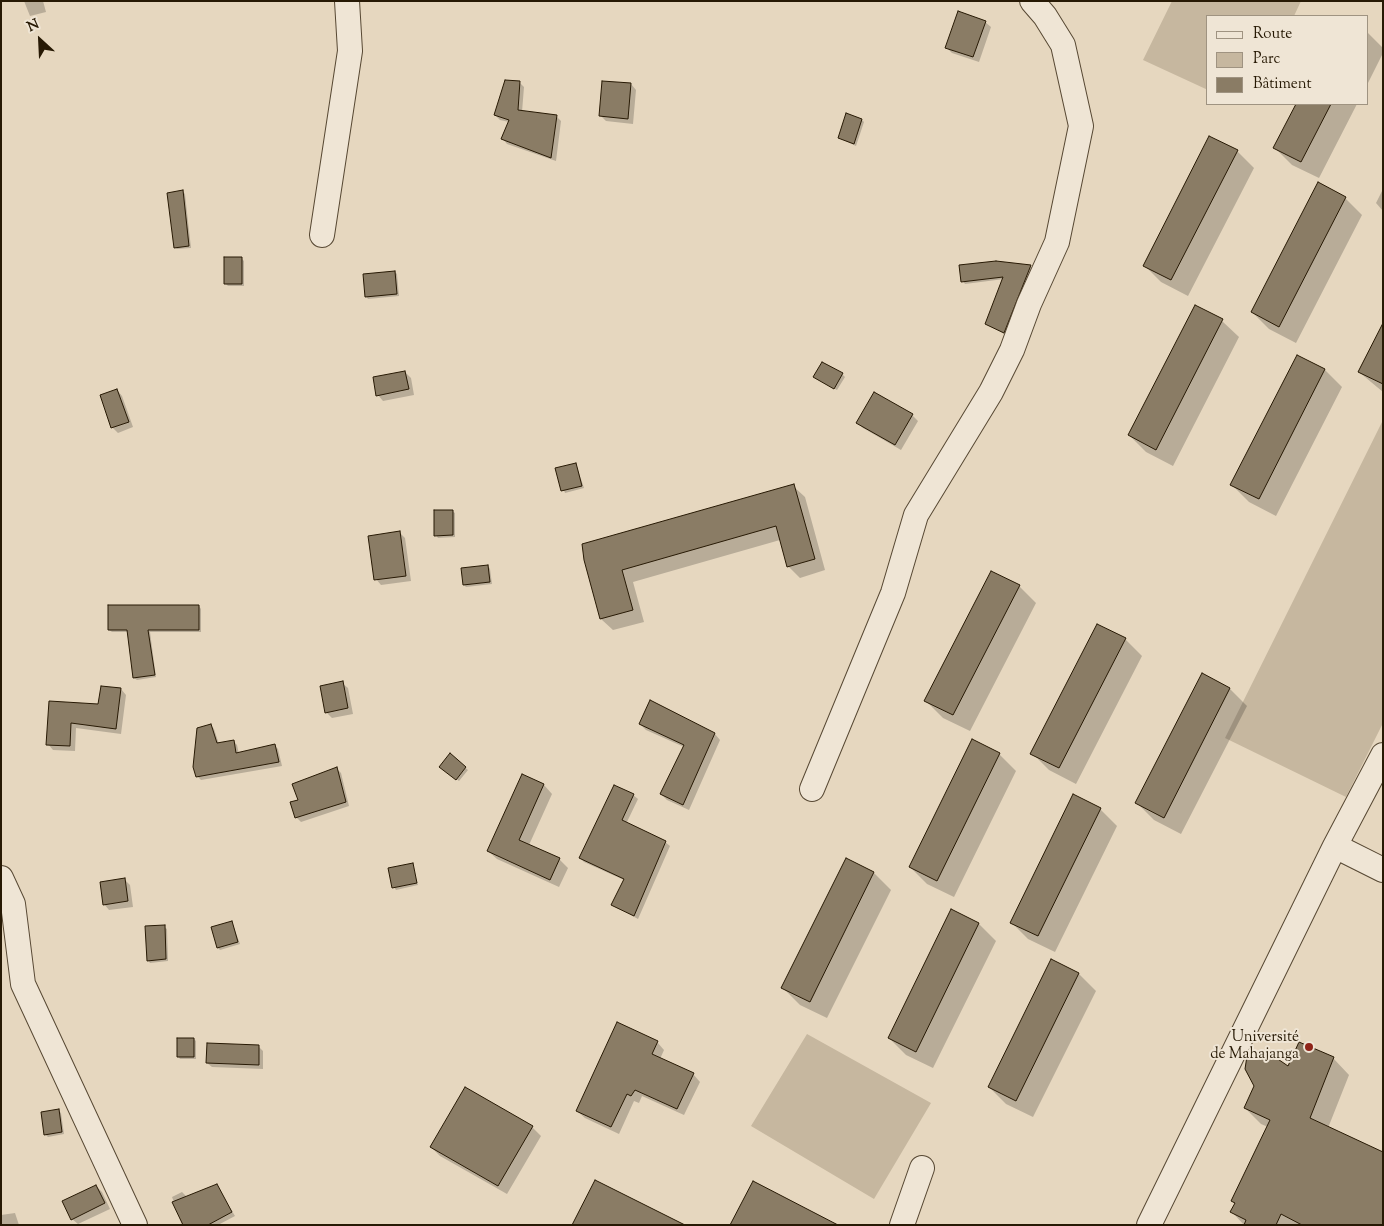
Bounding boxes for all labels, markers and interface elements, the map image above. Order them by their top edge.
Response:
north arrow [15,15,65,65]
text: N [24,15,43,38]
legend [1206,15,1369,105]
text: Route [1253,24,1292,45]
text: Parc [1253,49,1280,70]
text: Bâtiment [1253,74,1312,95]
place label: Université de Mahajanga [1210,1029,1299,1064]
marker: Université de Mahajanga [1303,1041,1315,1053]

